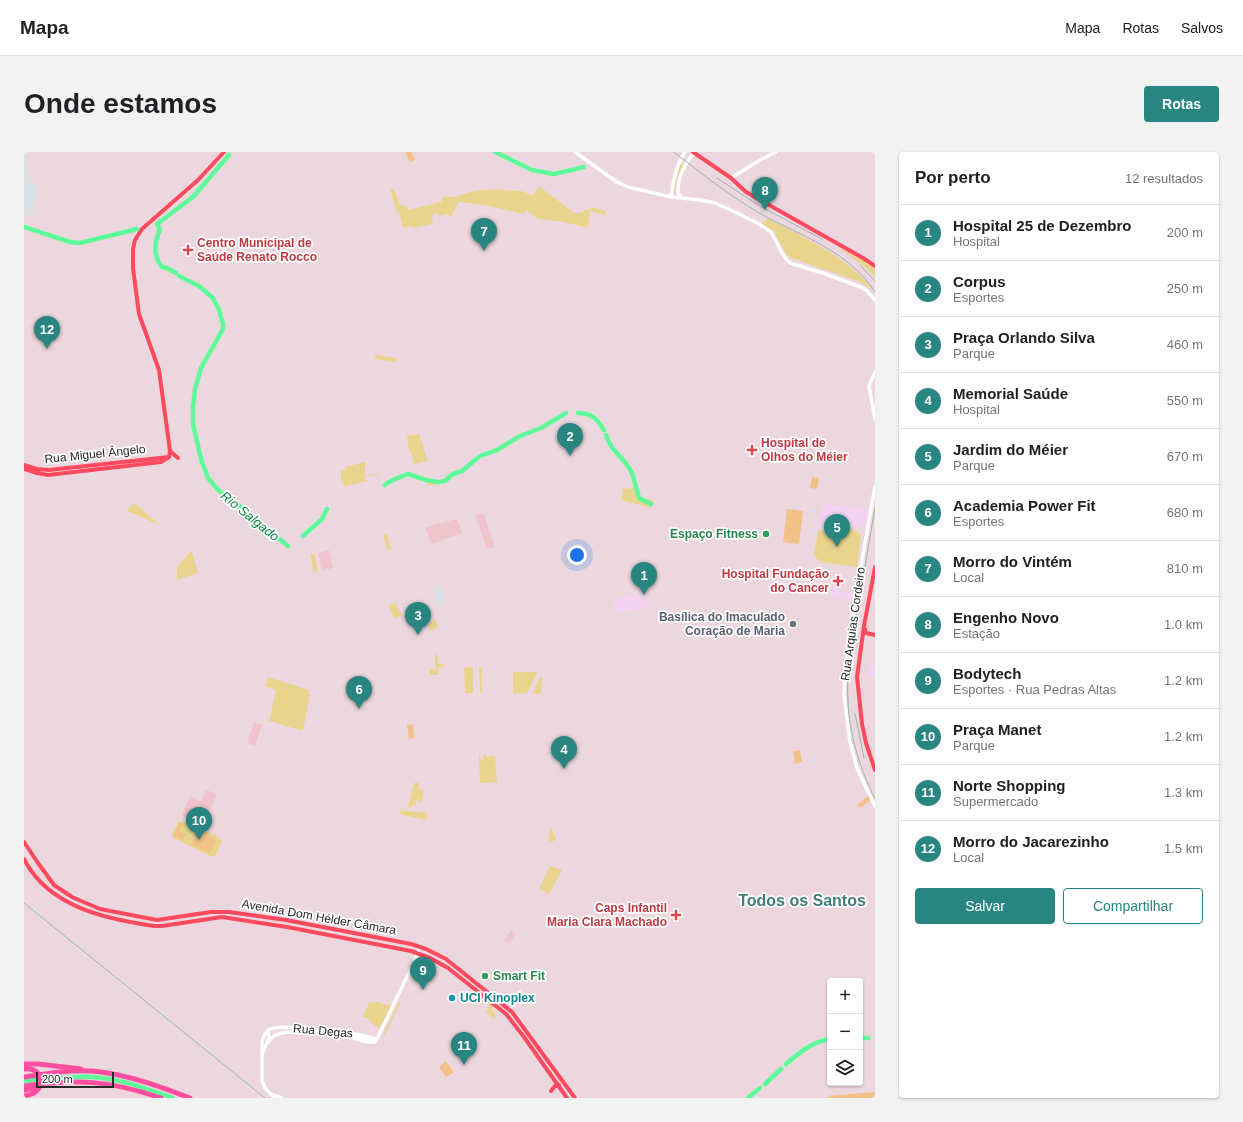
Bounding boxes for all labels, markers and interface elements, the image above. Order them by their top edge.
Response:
text: Mapa [20,17,69,38]
text: Mapa [1065,20,1100,36]
text: Rotas [1122,20,1159,36]
text: Salvos [1181,20,1223,36]
button: Rotas [1144,86,1219,122]
text: Onde estamos [24,88,217,119]
text: Por perto [915,168,991,187]
text: 12 resultados [1125,171,1203,186]
pin: 8 [752,177,778,210]
text: Hospital 25 de Dezembro [953,217,1131,234]
pin: 7 [471,218,497,251]
text: 1 [924,225,932,240]
text: 200 m [1167,225,1203,240]
text: Hospital [953,234,1000,249]
place label: Centro Municipal de Saúde Renato Rocco [197,236,317,264]
marker: Centro Municipal de Saúde Renato Rocco [182,244,194,256]
text: Corpus [953,273,1006,290]
text: 2 [924,281,932,296]
text: 250 m [1167,281,1203,296]
text: Esportes [953,290,1004,305]
pin: 12 [34,316,60,349]
text: Praça Orlando Silva [953,329,1095,346]
text: 3 [924,337,932,352]
text: 460 m [1167,337,1203,352]
text: Parque [953,346,995,361]
text: Memorial Saúde [953,385,1068,402]
text: 4 [924,393,932,408]
text: 550 m [1167,393,1203,408]
text: Hospital [953,402,1000,417]
pin: 2 [557,423,583,456]
place label: Hospital de Olhos do Méier [761,436,848,464]
street label: Rua Miguel Ângelo [44,441,146,466]
text: Jardim do Méier [953,441,1068,458]
marker: Hospital de Olhos do Méier [746,444,758,456]
text: 5 [924,449,932,464]
text: 670 m [1167,449,1203,464]
text: Parque [953,458,995,473]
water label: Rio Salgado [218,488,282,544]
text: Academia Power Fit [953,497,1096,514]
text: 6 [924,505,932,520]
text: 680 m [1167,505,1203,520]
pin: 5 [824,514,850,547]
text: Esportes [953,514,1004,529]
place label: Espaço Fitness [670,527,758,541]
marker: Espaço Fitness [761,529,771,539]
your location [567,545,587,565]
text: Morro do Vintém [953,553,1072,570]
text: 7 [924,561,932,576]
text: 810 m [1167,561,1203,576]
pin: 1 [631,562,657,595]
street label: Rua Arquias Cordeiro [838,566,868,682]
place label: Hospital Fundação do Cancer [722,567,829,595]
text: Local [953,570,984,585]
marker: Hospital Fundação do Cancer [832,575,844,587]
pin: 3 [405,602,431,635]
text: Engenho Novo [953,609,1059,626]
place label: Basílica do Imaculado Coração de Maria [659,610,785,638]
text: 8 [924,617,932,632]
text: 1.0 km [1164,617,1203,632]
marker: Basílica do Imaculado Coração de Maria [788,619,798,629]
text: Estação [953,626,1000,641]
text: Bodytech [953,665,1021,682]
text: 9 [924,673,932,688]
text: 1.2 km [1164,673,1203,688]
pin: 6 [346,676,372,709]
text: Esportes · Rua Pedras Altas [953,682,1116,697]
text: Praça Manet [953,721,1041,738]
text: 10 [921,729,935,744]
text: 1.2 km [1164,729,1203,744]
pin: 4 [551,736,577,769]
text: Parque [953,738,995,753]
text: Norte Shopping [953,777,1066,794]
text: 11 [921,785,935,800]
text: 1.3 km [1164,785,1203,800]
text: Supermercado [953,794,1038,809]
pin: 10 [186,807,212,840]
text: Morro do Jacarezinho [953,833,1109,850]
text: 12 [921,841,935,856]
text: 1.5 km [1164,841,1203,856]
text: Local [953,850,984,865]
button: Salvar [915,888,1055,924]
button: Compartilhar [1063,888,1203,924]
district label: Todos os Santos [738,892,866,909]
street label: Avenida Dom Hélder Câmara [241,897,398,938]
place label: Caps Infantil Maria Clara Machado [547,901,667,929]
marker: Caps Infantil Maria Clara Machado [670,909,682,921]
pin: 9 [410,957,436,990]
place label: Smart Fit [493,969,545,983]
marker: Smart Fit [480,971,490,981]
map controls [827,978,863,1086]
button: + [827,978,863,1014]
place label: UCI Kinoplex [460,991,535,1005]
marker: UCI Kinoplex [447,993,457,1003]
button: − [827,1014,863,1050]
street label: Rua Degas [292,1021,354,1041]
pin: 11 [451,1032,477,1065]
button: layers [827,1050,863,1086]
scale bar [36,1070,114,1089]
text: 200 m [42,1073,73,1085]

